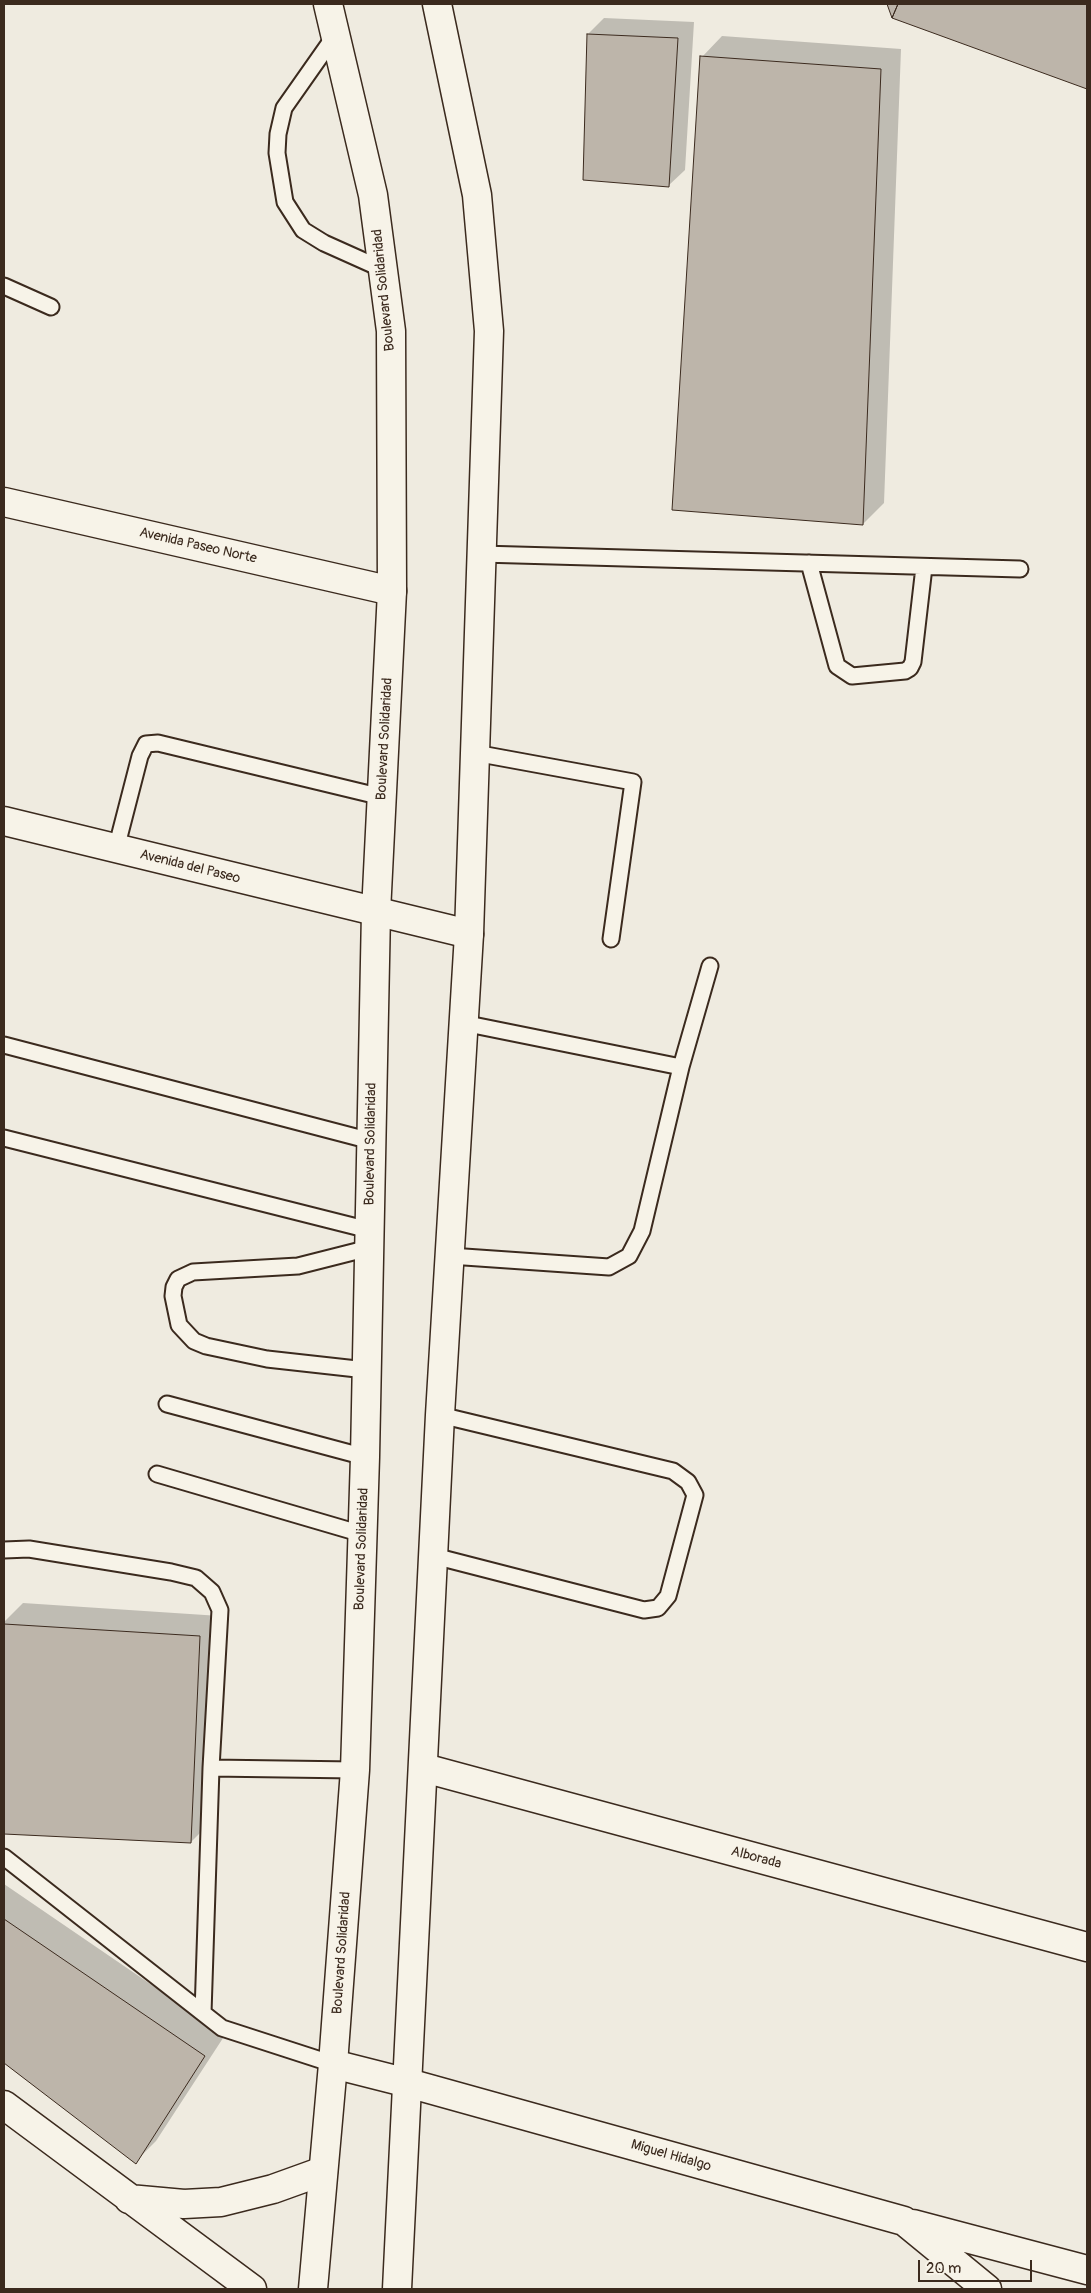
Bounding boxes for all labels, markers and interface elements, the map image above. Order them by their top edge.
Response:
street label: Boulevard Solidaridad [369,228,399,352]
street label: Avenida Paseo Norte [138,524,258,568]
street label: Boulevard Solidaridad [373,677,397,801]
street label: Avenida del Paseo [138,846,242,888]
street label: Boulevard Solidaridad [362,1082,380,1206]
street label: Boulevard Solidaridad [351,1487,373,1611]
street label: Alborada [729,1843,783,1873]
street label: Boulevard Solidaridad [329,1891,355,2015]
street label: Miguel Hidalgo [629,2137,713,2175]
scale bar [921,2250,1035,2282]
text: 20 m [926,2259,961,2278]

